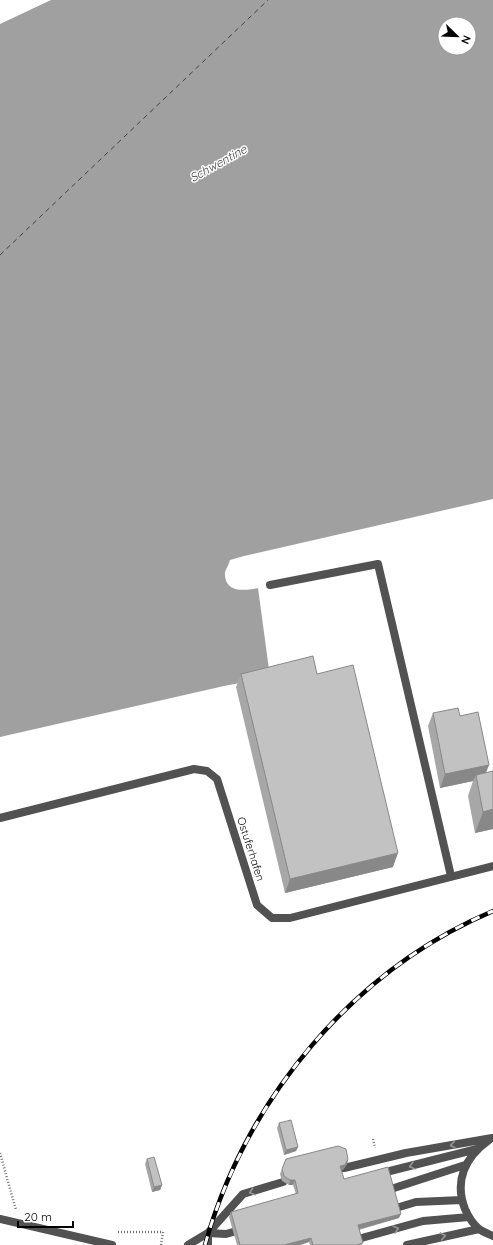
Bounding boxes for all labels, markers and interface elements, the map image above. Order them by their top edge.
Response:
north arrow [437,16,477,56]
text: N [458,33,474,46]
water label: Schwentine [187,141,250,185]
street label: Ostuferhafen [234,815,268,883]
one-way arrow [450,1140,456,1149]
one-way arrow [409,1161,415,1169]
one-way arrow [248,1187,255,1196]
scale bar [18,1203,73,1229]
text: 20 m [24,1209,52,1224]
one-way arrow [393,1225,399,1233]
one-way arrow [440,1233,446,1241]

